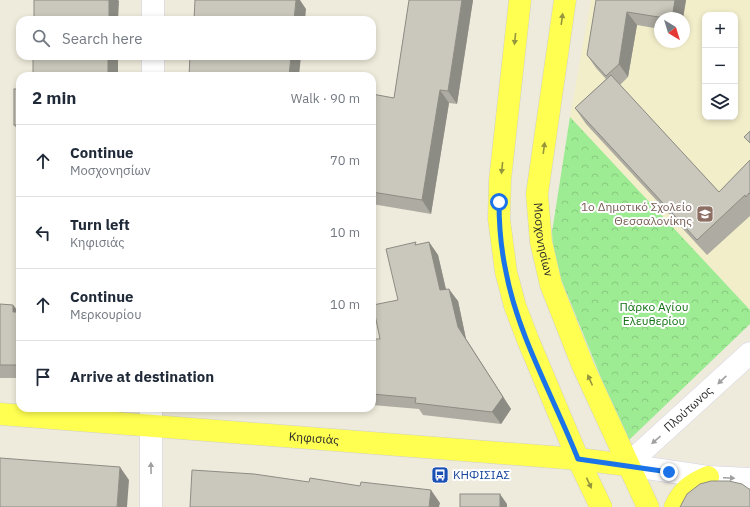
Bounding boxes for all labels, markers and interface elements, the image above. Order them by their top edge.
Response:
north arrow [654,12,690,48]
map controls [702,12,738,120]
button: + [702,12,738,48]
one-way arrow [559,13,565,25]
search box [16,16,376,60]
icon: search [30,27,52,49]
text: Search here [62,29,142,48]
one-way arrow [512,33,519,45]
button: − [702,48,738,84]
button: layers [702,84,738,120]
text: 2 min [32,87,76,109]
text: Walk · 90 m [291,90,360,107]
one-way arrow [541,142,547,154]
text: Continue [70,143,134,162]
icon: ahead [32,150,54,172]
text: 70 m [330,152,360,169]
text: Μοσχονησίων [70,162,151,179]
one-way arrow [498,162,505,174]
route start [490,193,508,211]
place label: 1ο Δημοτικό Σχολείο Θεσσαλονίκης [581,199,692,228]
street label: Μοσχονησίων [531,202,557,278]
school or university icon: 1ο Δημοτικό Σχολείο Θεσσαλονίκης [695,204,715,224]
text: Turn left [70,215,130,234]
icon: left [32,222,54,244]
text: 10 m [330,224,360,241]
text: Κηφισιάς [70,234,125,251]
text: Continue [70,287,134,306]
icon: ahead [32,294,54,316]
text: 10 m [330,296,360,313]
park label: Πάρκο Αγίου Ελευθερίου [620,299,688,328]
text: Μερκουρίου [70,306,142,323]
icon: arrive [32,366,54,388]
text: Arrive at destination [70,367,214,386]
one-way arrow [587,375,593,386]
one-way arrow [717,375,726,384]
street label: Πλούτωνος [660,383,716,435]
street label: Κηφισιάς [288,429,340,447]
one-way arrow [651,435,661,445]
one-way arrow [148,461,154,474]
route end [660,463,678,481]
bus stop icon: ΚΗΦΙΣΙΑΣ [430,465,450,485]
place label: ΚΗΦΙΣΙΑΣ [453,467,510,482]
one-way arrow [723,474,735,481]
one-way arrow [586,477,592,489]

